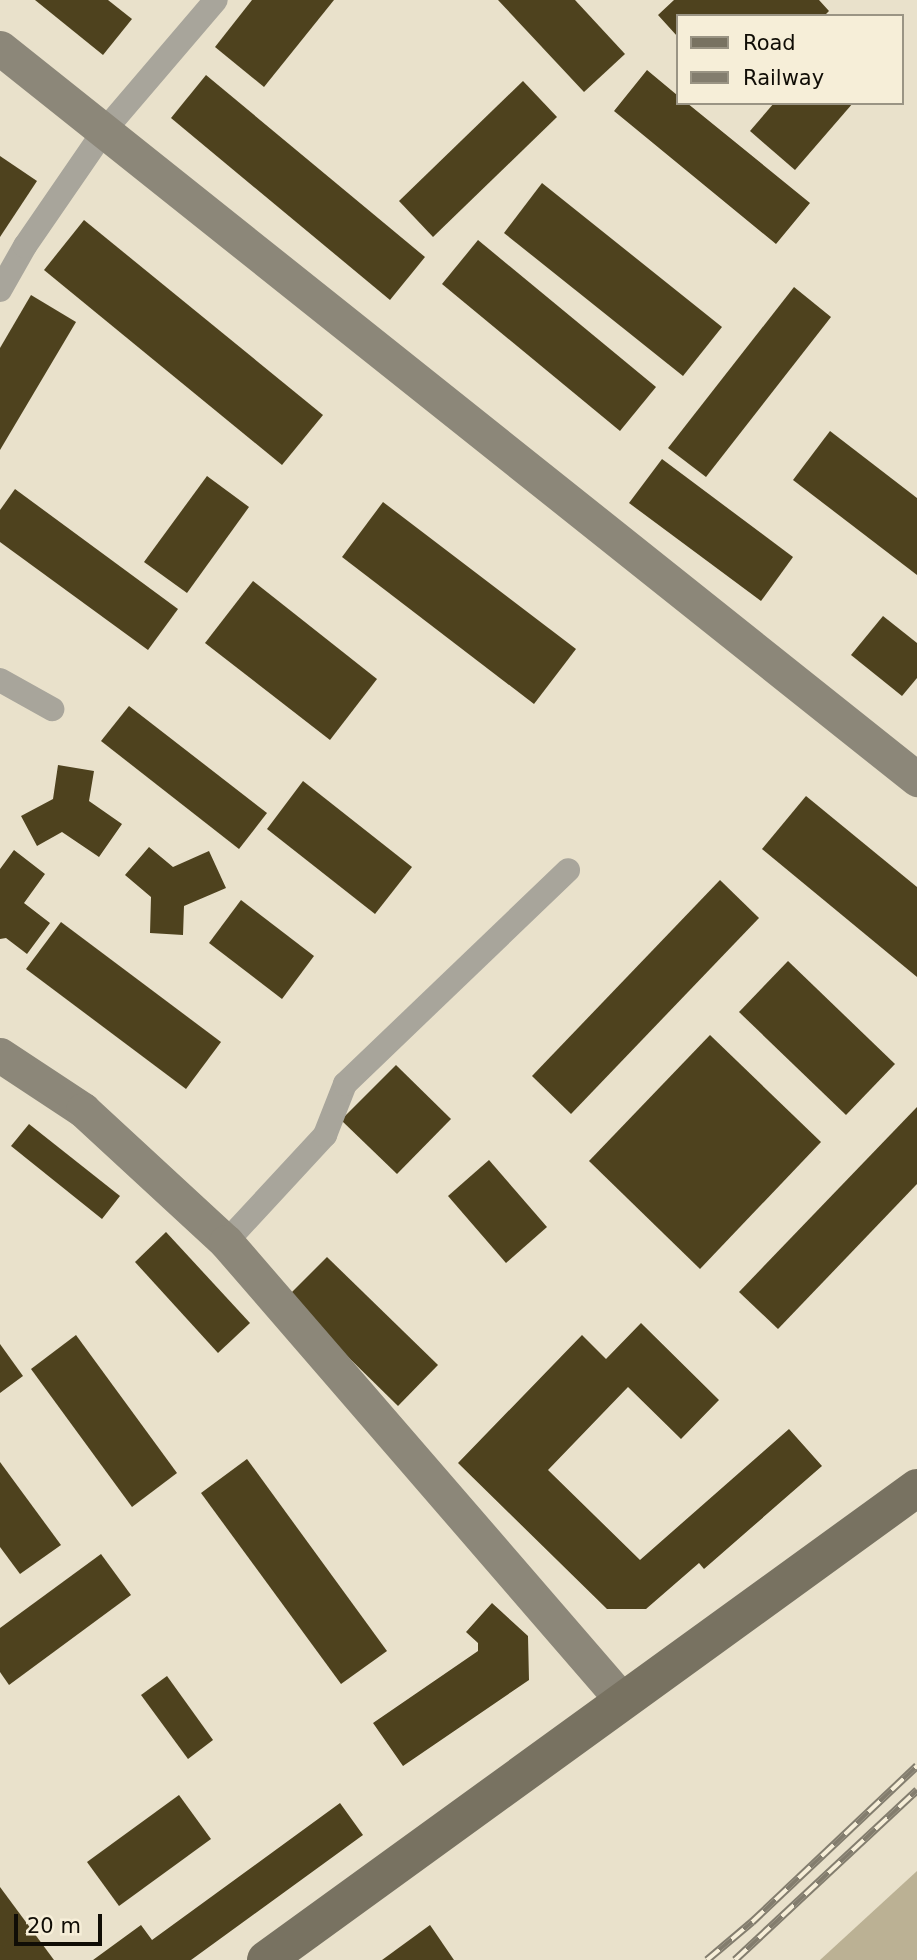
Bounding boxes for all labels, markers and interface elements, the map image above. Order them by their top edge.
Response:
legend [676,14,903,105]
text: Road [743,31,796,55]
text: Railway [743,66,824,90]
scale bar [18,1900,105,1944]
text: 20 m [27,1914,81,1938]

